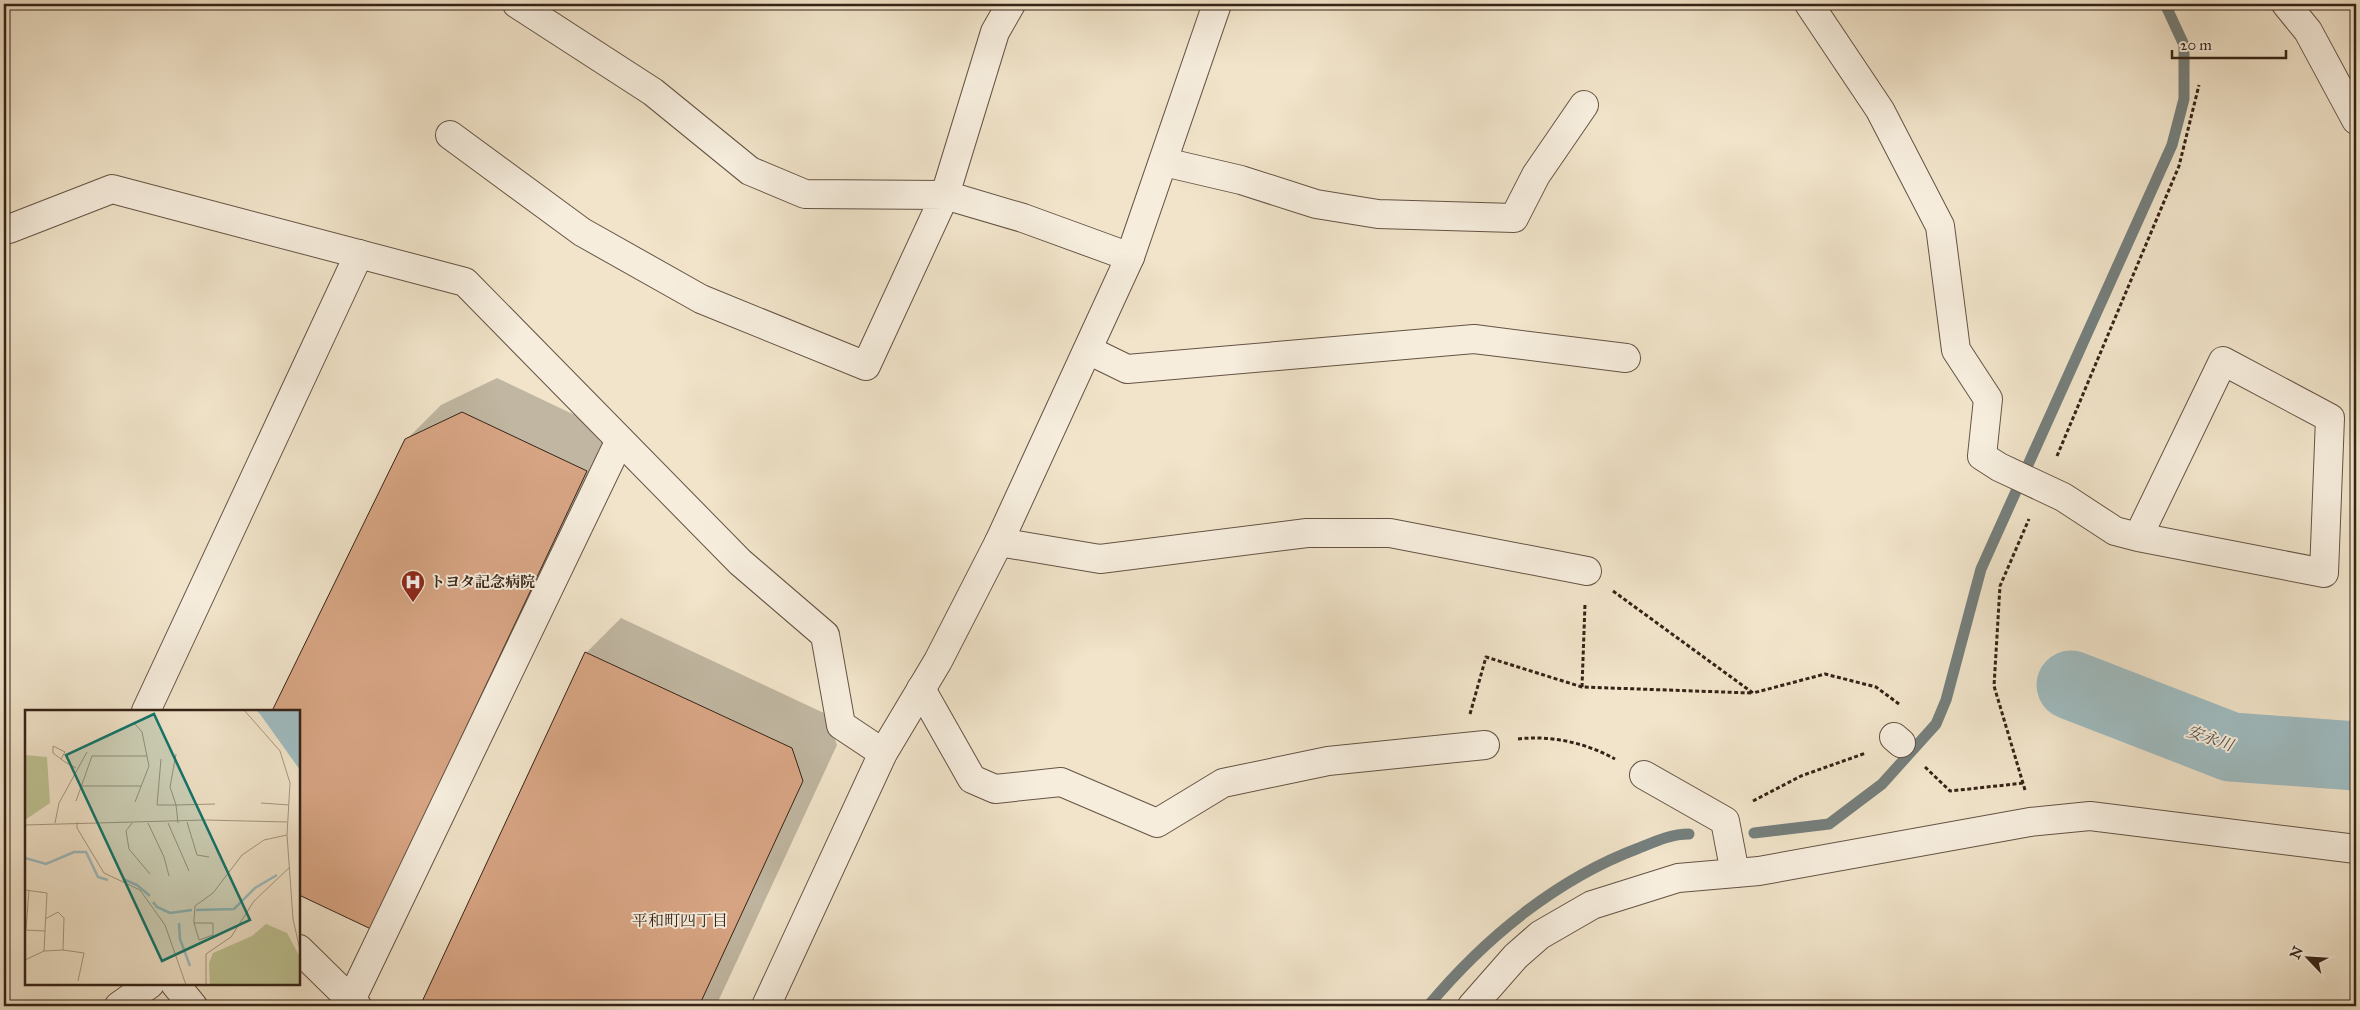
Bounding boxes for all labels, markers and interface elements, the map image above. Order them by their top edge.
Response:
scale bar [2172,28,2286,60]
text: 20 m [2180,36,2212,54]
hospital icon: トヨタ記念病院 [400,569,426,603]
place label: トヨタ記念病院 [430,573,535,591]
inset map [25,710,300,985]
water label: 安永川 [2184,721,2238,755]
district label: 平和町四丁目 [632,911,728,930]
north arrow [2282,932,2332,982]
text: N [2286,944,2307,962]

